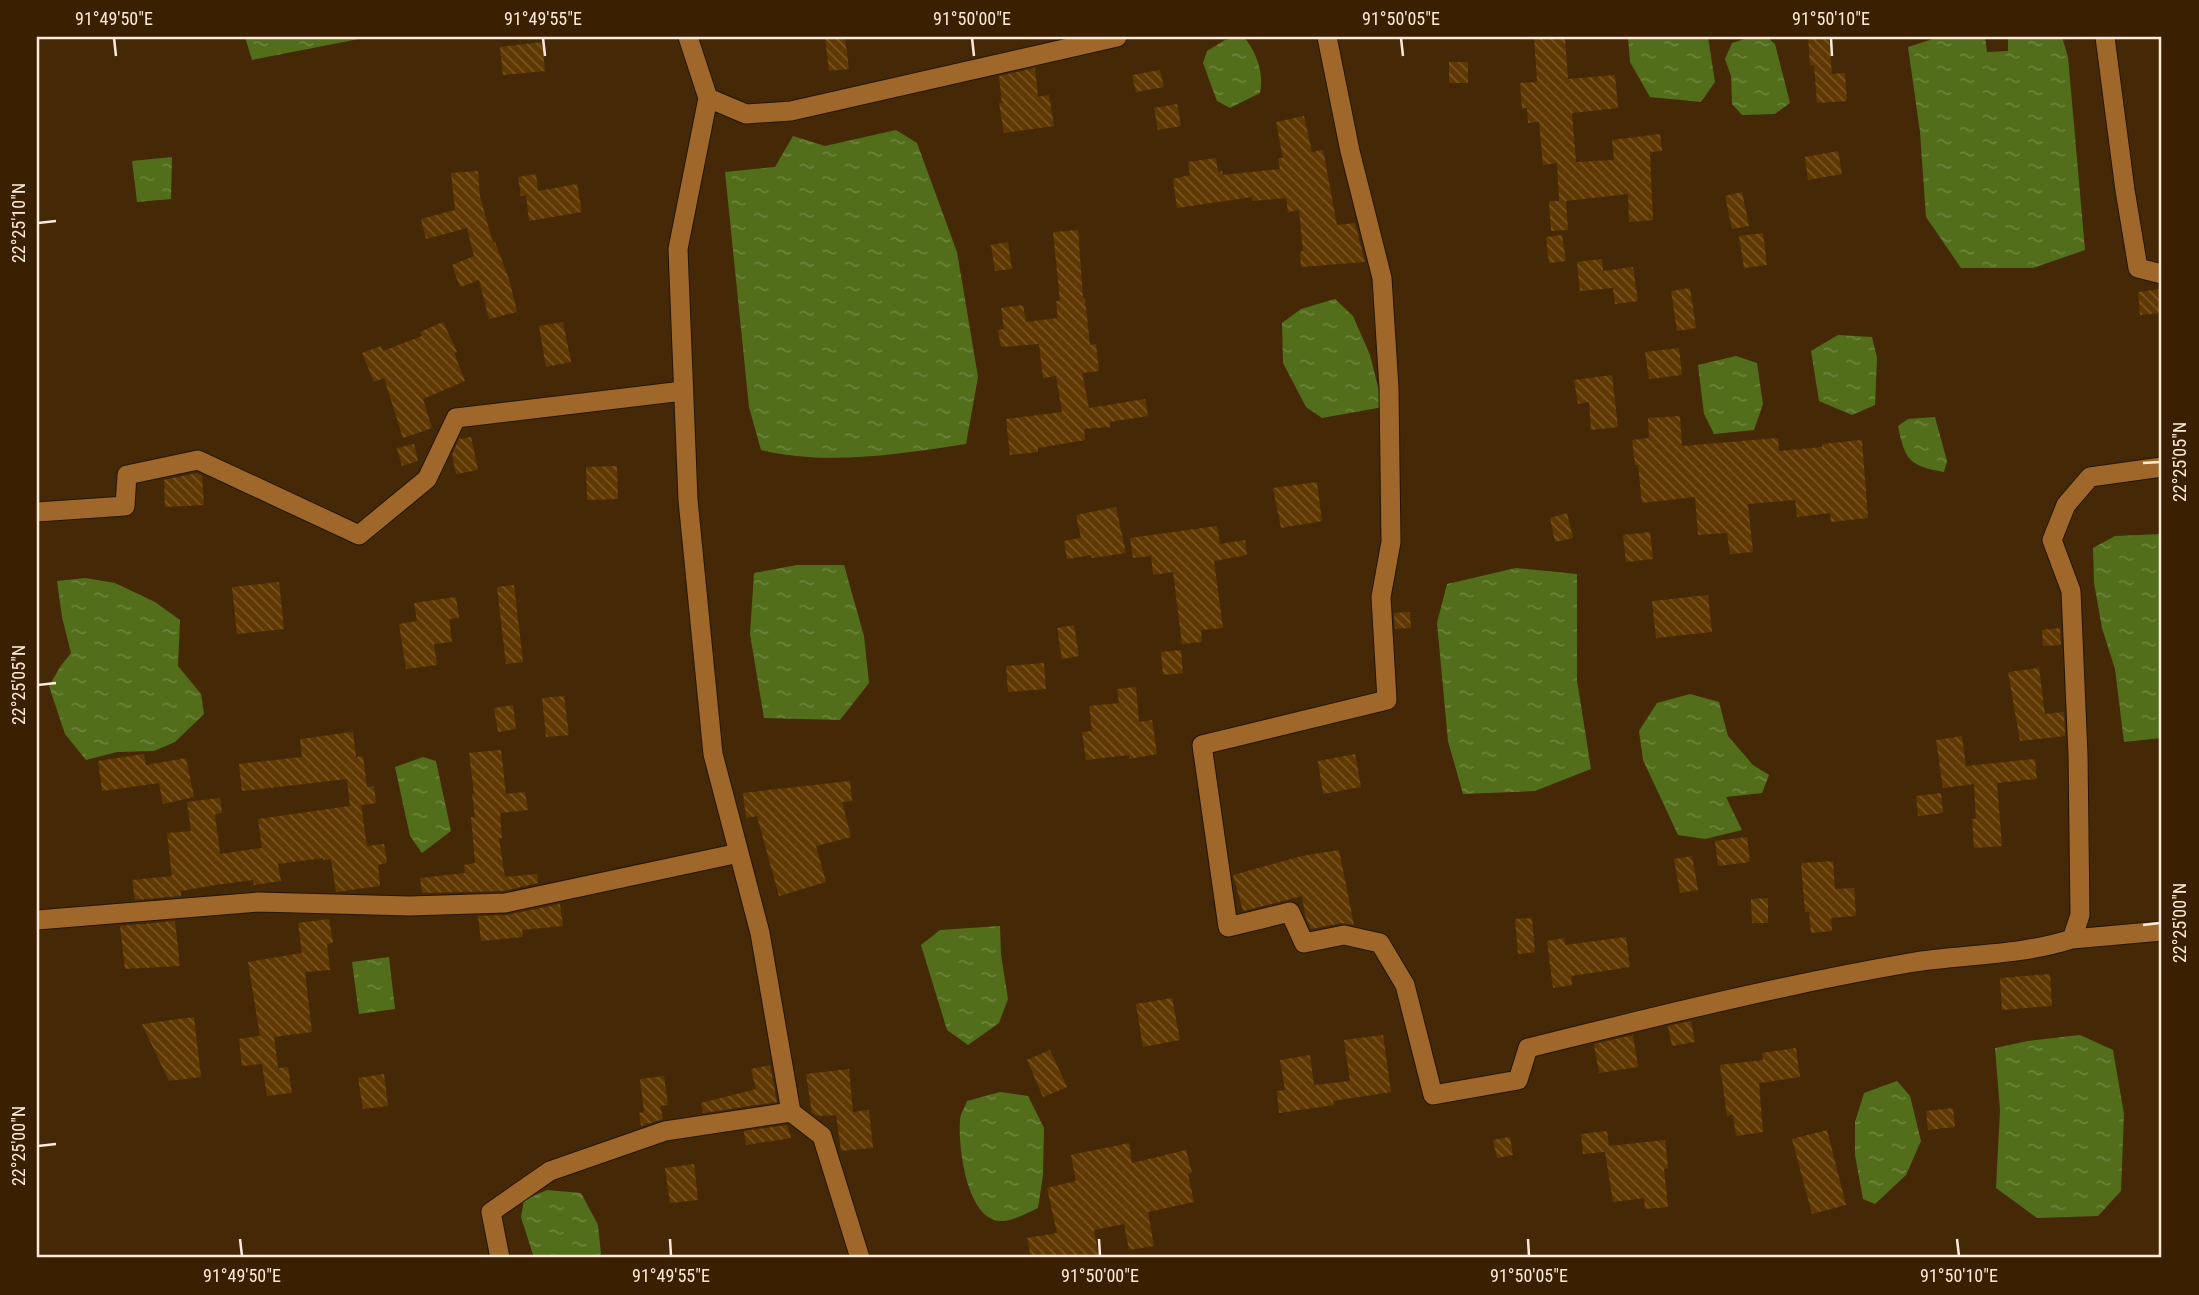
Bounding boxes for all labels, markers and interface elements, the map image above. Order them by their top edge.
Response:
text: 91°49'50"E [75,8,153,29]
text: 91°49'55"E [504,8,582,29]
text: 91°50'00"E [933,8,1011,29]
text: 91°50'05"E [1362,8,1440,29]
text: 91°50'10"E [1792,8,1870,29]
text: 22°25'10"N [8,183,29,263]
text: 22°25'05"N [2169,422,2190,502]
text: 22°25'05"N [8,645,29,725]
text: 22°25'00"N [2169,883,2190,963]
text: 22°25'00"N [8,1106,29,1186]
text: 91°49'50"E [203,1265,281,1286]
text: 91°49'55"E [632,1265,710,1286]
text: 91°50'00"E [1061,1265,1139,1286]
text: 91°50'05"E [1490,1265,1568,1286]
text: 91°50'10"E [1920,1265,1998,1286]

